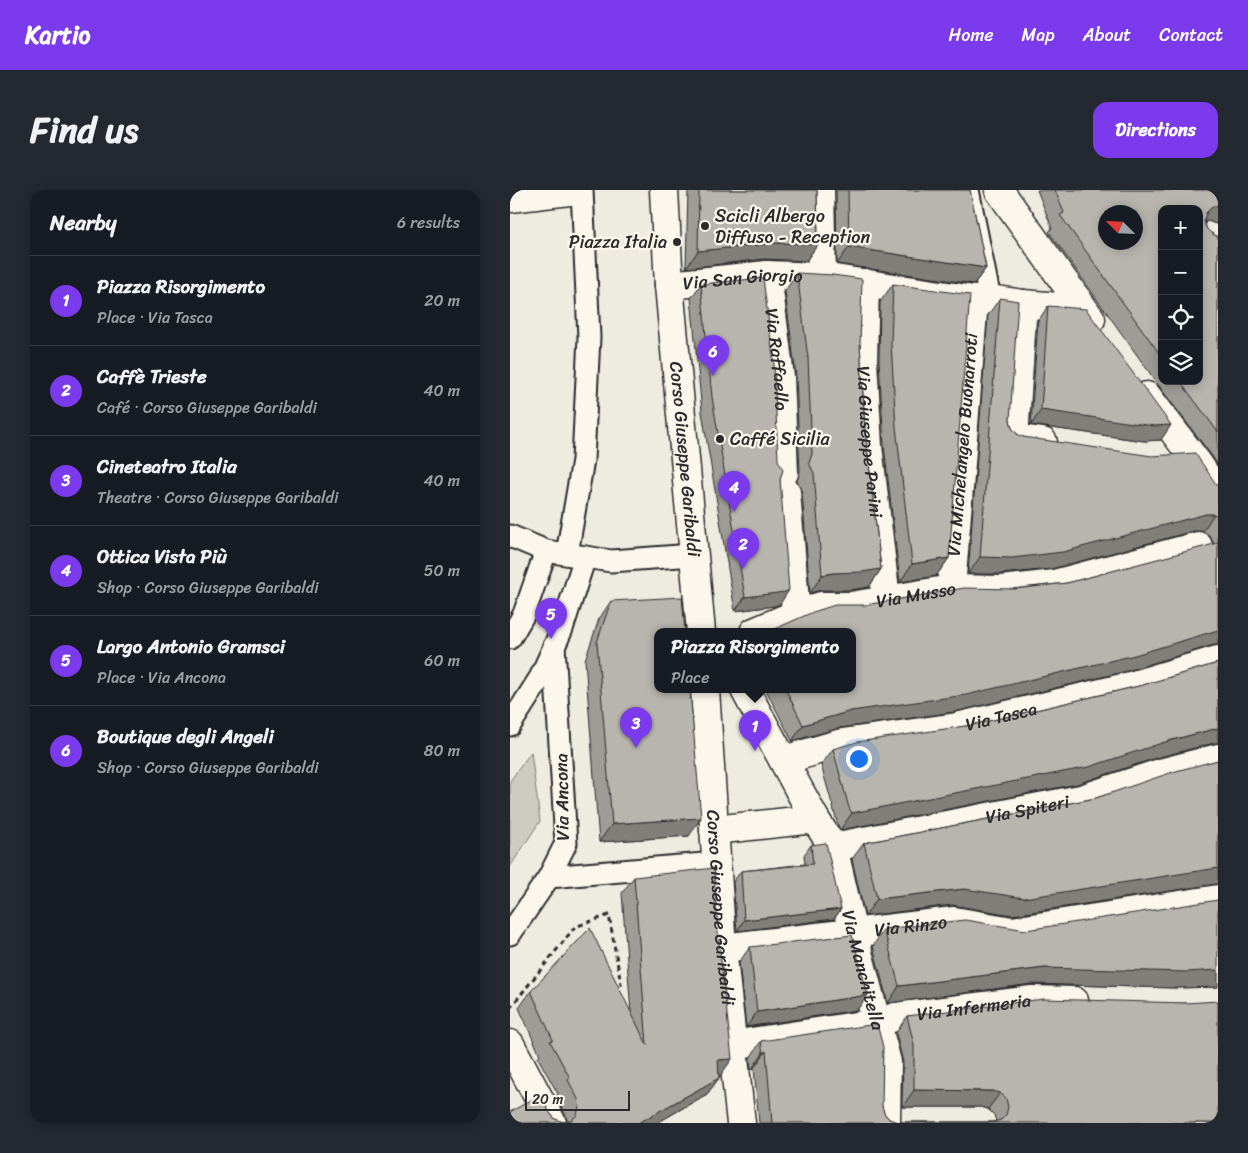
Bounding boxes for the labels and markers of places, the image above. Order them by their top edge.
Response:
place label: Scicli Albergo Diffuso - Reception [715,200,871,253]
marker: Scicli Albergo Diffuso - Reception [699,220,711,232]
place label: Piazza Italia [569,226,667,258]
marker: Piazza Italia [671,236,683,248]
pin: 6 [697,335,729,376]
place label: Caffé Sicilia [730,423,830,455]
marker: Caffé Sicilia [714,433,726,445]
pin: 4 [718,471,750,512]
pin: 2 [727,528,759,569]
pin: 5 [535,598,567,639]
pin: 3 [620,707,652,748]
pin: 1 [739,710,771,751]

